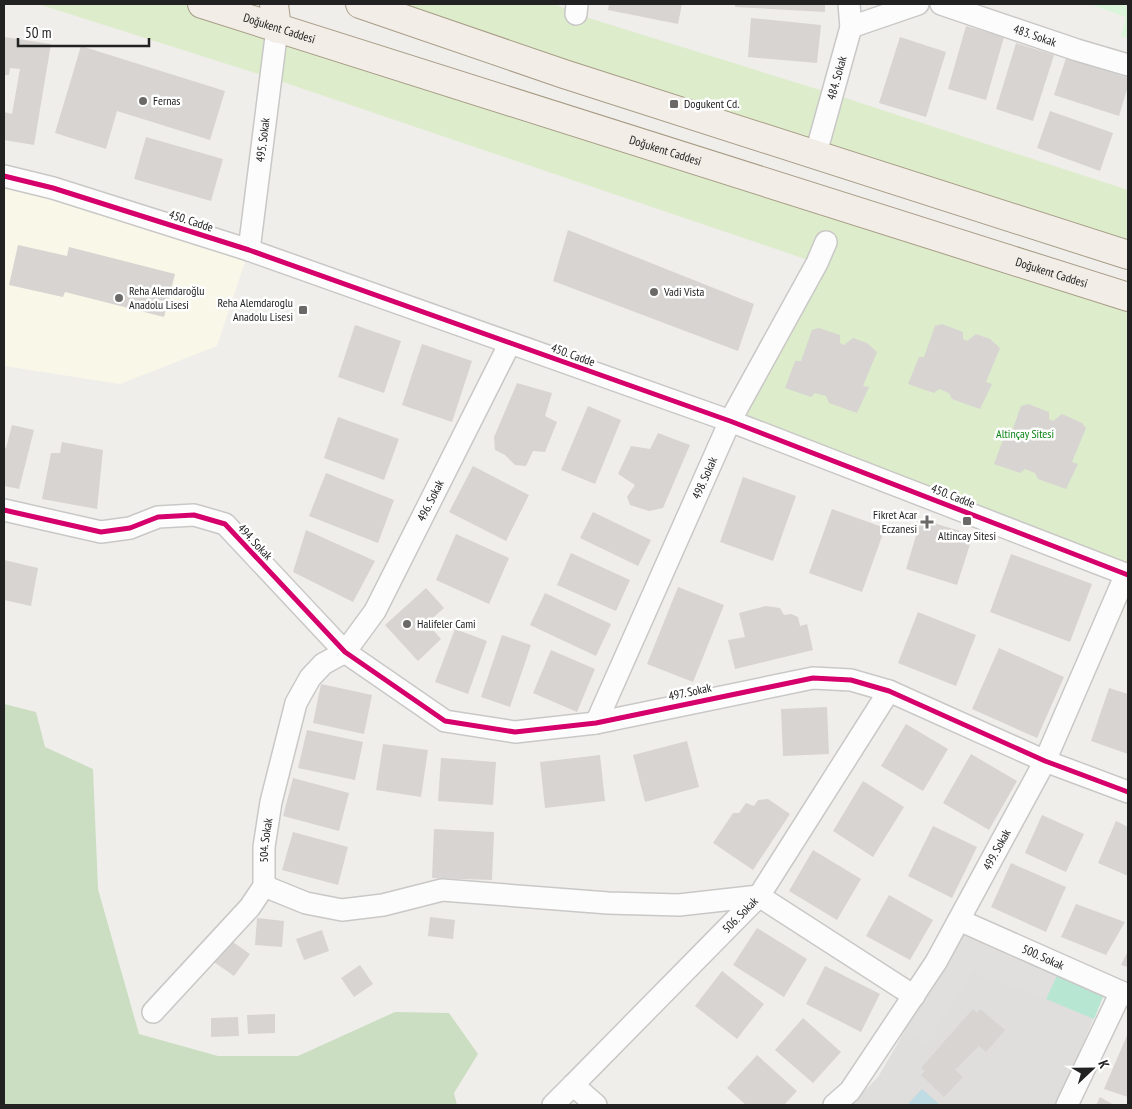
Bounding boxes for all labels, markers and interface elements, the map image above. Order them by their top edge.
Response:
street label: Doğukent Caddesi [241,10,317,46]
scale bar [18,15,149,47]
street label: 483. Sokak [1011,21,1059,50]
text: 50 m [25,23,51,42]
street label: 484. Sokak [823,54,850,101]
place label: Fernas [153,93,180,108]
marker: Fernas [137,95,149,107]
place label: Dogukent Cd. [684,96,739,111]
marker: Dogukent Cd. [668,98,680,110]
street label: 495. Sokak [252,116,273,163]
street label: Doğukent Caddesi [628,132,703,169]
street label: 450. Cadde [167,206,215,235]
street label: Doğukent Caddesi [1014,254,1090,291]
place label: Reha Alemdaroğlu Anadolu Lisesi [129,283,204,312]
place label: Vadi Vista [663,284,704,299]
marker: Vadi Vista [648,286,660,298]
marker: Reha Alemdaroğlu Anadolu Lisesi [113,292,125,304]
place label: Reha Alemdaroglu Anadolu Lisesi [218,295,293,324]
marker: Reha Alemdaroglu Anadolu Lisesi [297,304,309,316]
street label: 450. Cadde [549,340,597,369]
park label: Altinçay Sitesi [996,426,1054,441]
street label: 498. Sokak [688,454,720,501]
street label: 496. Sokak [413,477,447,524]
street label: 450. Cadde [929,480,977,511]
place label: Fikret Acar Eczanesi [873,507,918,536]
marker: Altincay Sitesi [961,515,973,527]
marker: Fikret Acar Eczanesi [921,516,933,528]
street label: 494. Sokak [235,520,276,563]
place label: Altincay Sitesi [938,528,996,543]
place label: Halifeler Cami [417,616,476,631]
marker: Halifeler Cami [401,618,413,630]
street label: 497. Sokak [667,680,713,703]
street label: 504. Sokak [256,817,275,862]
street label: 499. Sokak [979,826,1014,873]
street label: 506. Sokak [719,893,761,936]
street label: 500. Sokak [1020,941,1067,973]
north arrow [1067,1044,1117,1094]
text: K [1094,1057,1114,1072]

